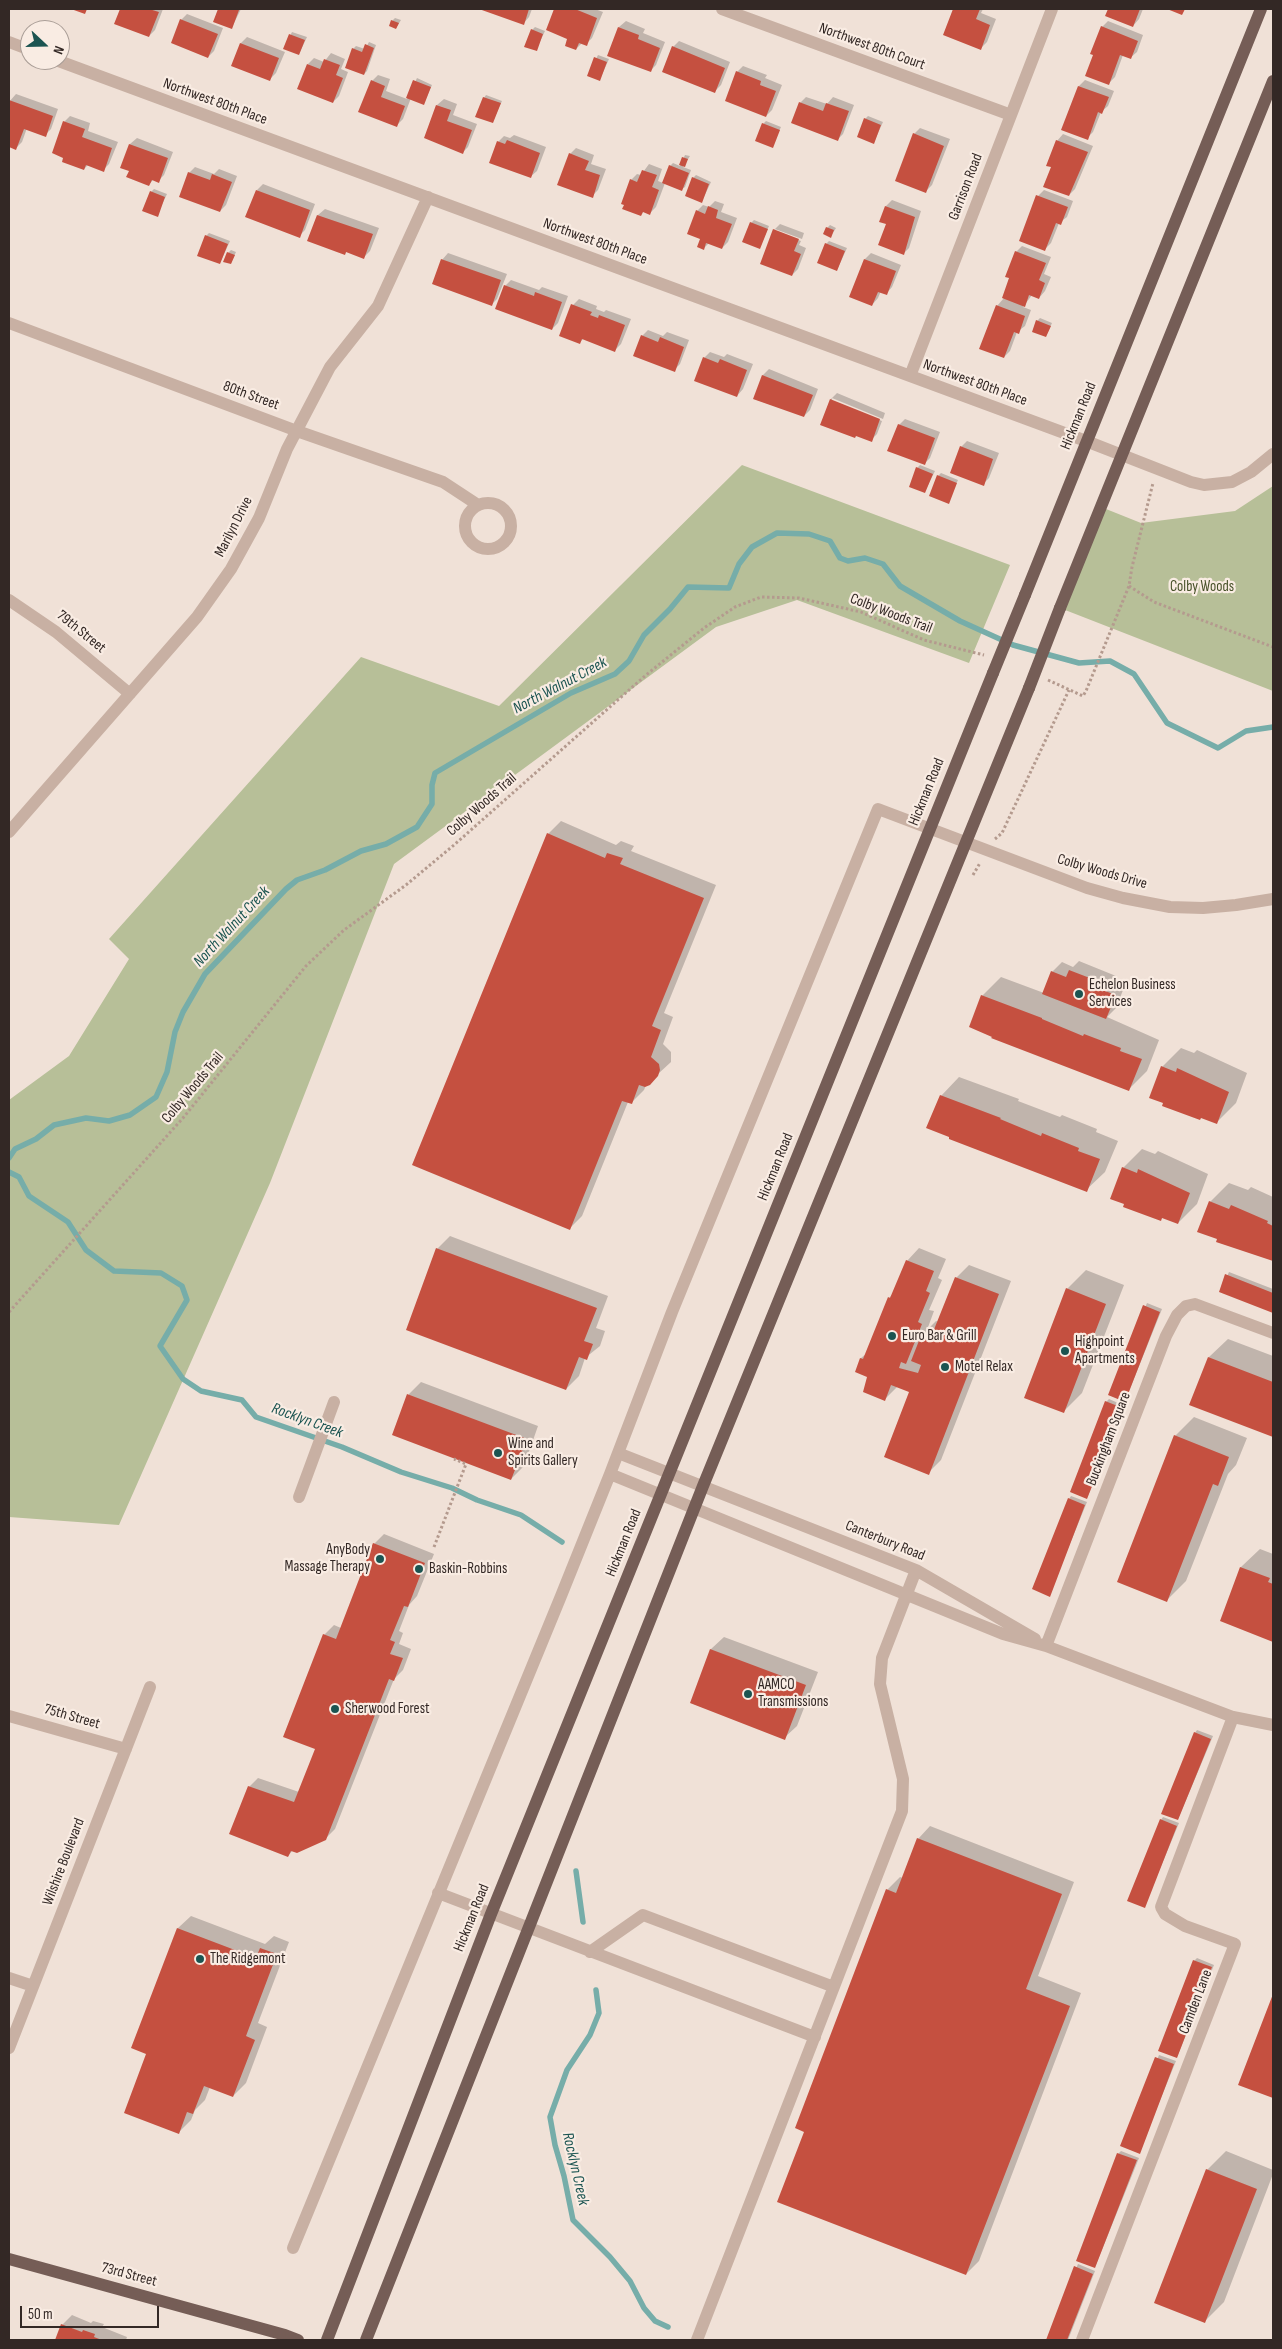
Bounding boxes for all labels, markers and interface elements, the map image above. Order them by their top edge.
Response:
street label: Northwest 80th Court [817,19,927,75]
north arrow [20,20,70,70]
text: N [49,44,68,57]
street label: Northwest 80th Place [160,75,270,129]
street label: Garrison Road [945,151,987,223]
street label: Northwest 80th Place [540,215,650,269]
street label: Northwest 80th Place [920,356,1030,410]
street label: 80th Street [221,378,281,414]
street label: Hickman Road [1057,380,1101,452]
street label: Marilyn Drive [211,494,257,560]
park label: Colby Woods [1170,578,1234,596]
street label: Colby Woods Trail [847,590,935,638]
street label: 79th Street [53,607,109,657]
water label: North Walnut Creek [510,653,610,719]
street label: Hickman Road [905,756,949,828]
street label: Colby Woods Trail [443,770,521,840]
street label: Colby Woods Drive [1055,851,1149,893]
water label: North Walnut Creek [190,883,274,971]
place label: Echelon Business Services [1089,976,1176,1011]
marker: Echelon Business Services [1073,988,1085,1000]
street label: Colby Woods Trail [158,1049,228,1127]
street label: Hickman Road [754,1131,798,1203]
place label: Euro Bar & Grill [902,1327,976,1345]
marker: Euro Bar & Grill [886,1330,898,1342]
place label: Highpoint Apartments [1075,1333,1135,1368]
marker: Highpoint Apartments [1059,1345,1071,1357]
place label: Motel Relax [955,1358,1013,1376]
marker: Motel Relax [939,1361,951,1373]
street label: Buckingham Square [1083,1390,1135,1488]
water label: Rocklyn Creek [269,1399,345,1443]
place label: Wine and Spirits Gallery [508,1435,578,1470]
marker: Wine and Spirits Gallery [492,1447,504,1459]
street label: Hickman Road [602,1507,646,1579]
street label: Canterbury Road [843,1517,927,1565]
place label: AnyBody Massage Therapy [285,1541,370,1576]
marker: AnyBody Massage Therapy [374,1553,386,1565]
place label: Baskin-Robbins [429,1560,507,1578]
marker: Baskin-Robbins [413,1563,425,1575]
place label: AAMCO Transmissions [758,1676,828,1711]
marker: AAMCO Transmissions [742,1688,754,1700]
street label: 75th Street [42,1700,102,1734]
place label: Sherwood Forest [345,1700,430,1718]
marker: Sherwood Forest [329,1703,341,1715]
street label: Wilshire Boulevard [39,1816,89,1908]
street label: Hickman Road [450,1882,494,1954]
place label: The Ridgemont [210,1950,286,1968]
marker: The Ridgemont [194,1953,206,1965]
street label: Camden Lane [1176,1967,1216,2037]
water label: Rocklyn Creek [557,2131,593,2207]
street label: 73rd Street [99,2259,159,2291]
scale bar [22,2296,161,2328]
text: 50 m [28,2305,53,2324]

